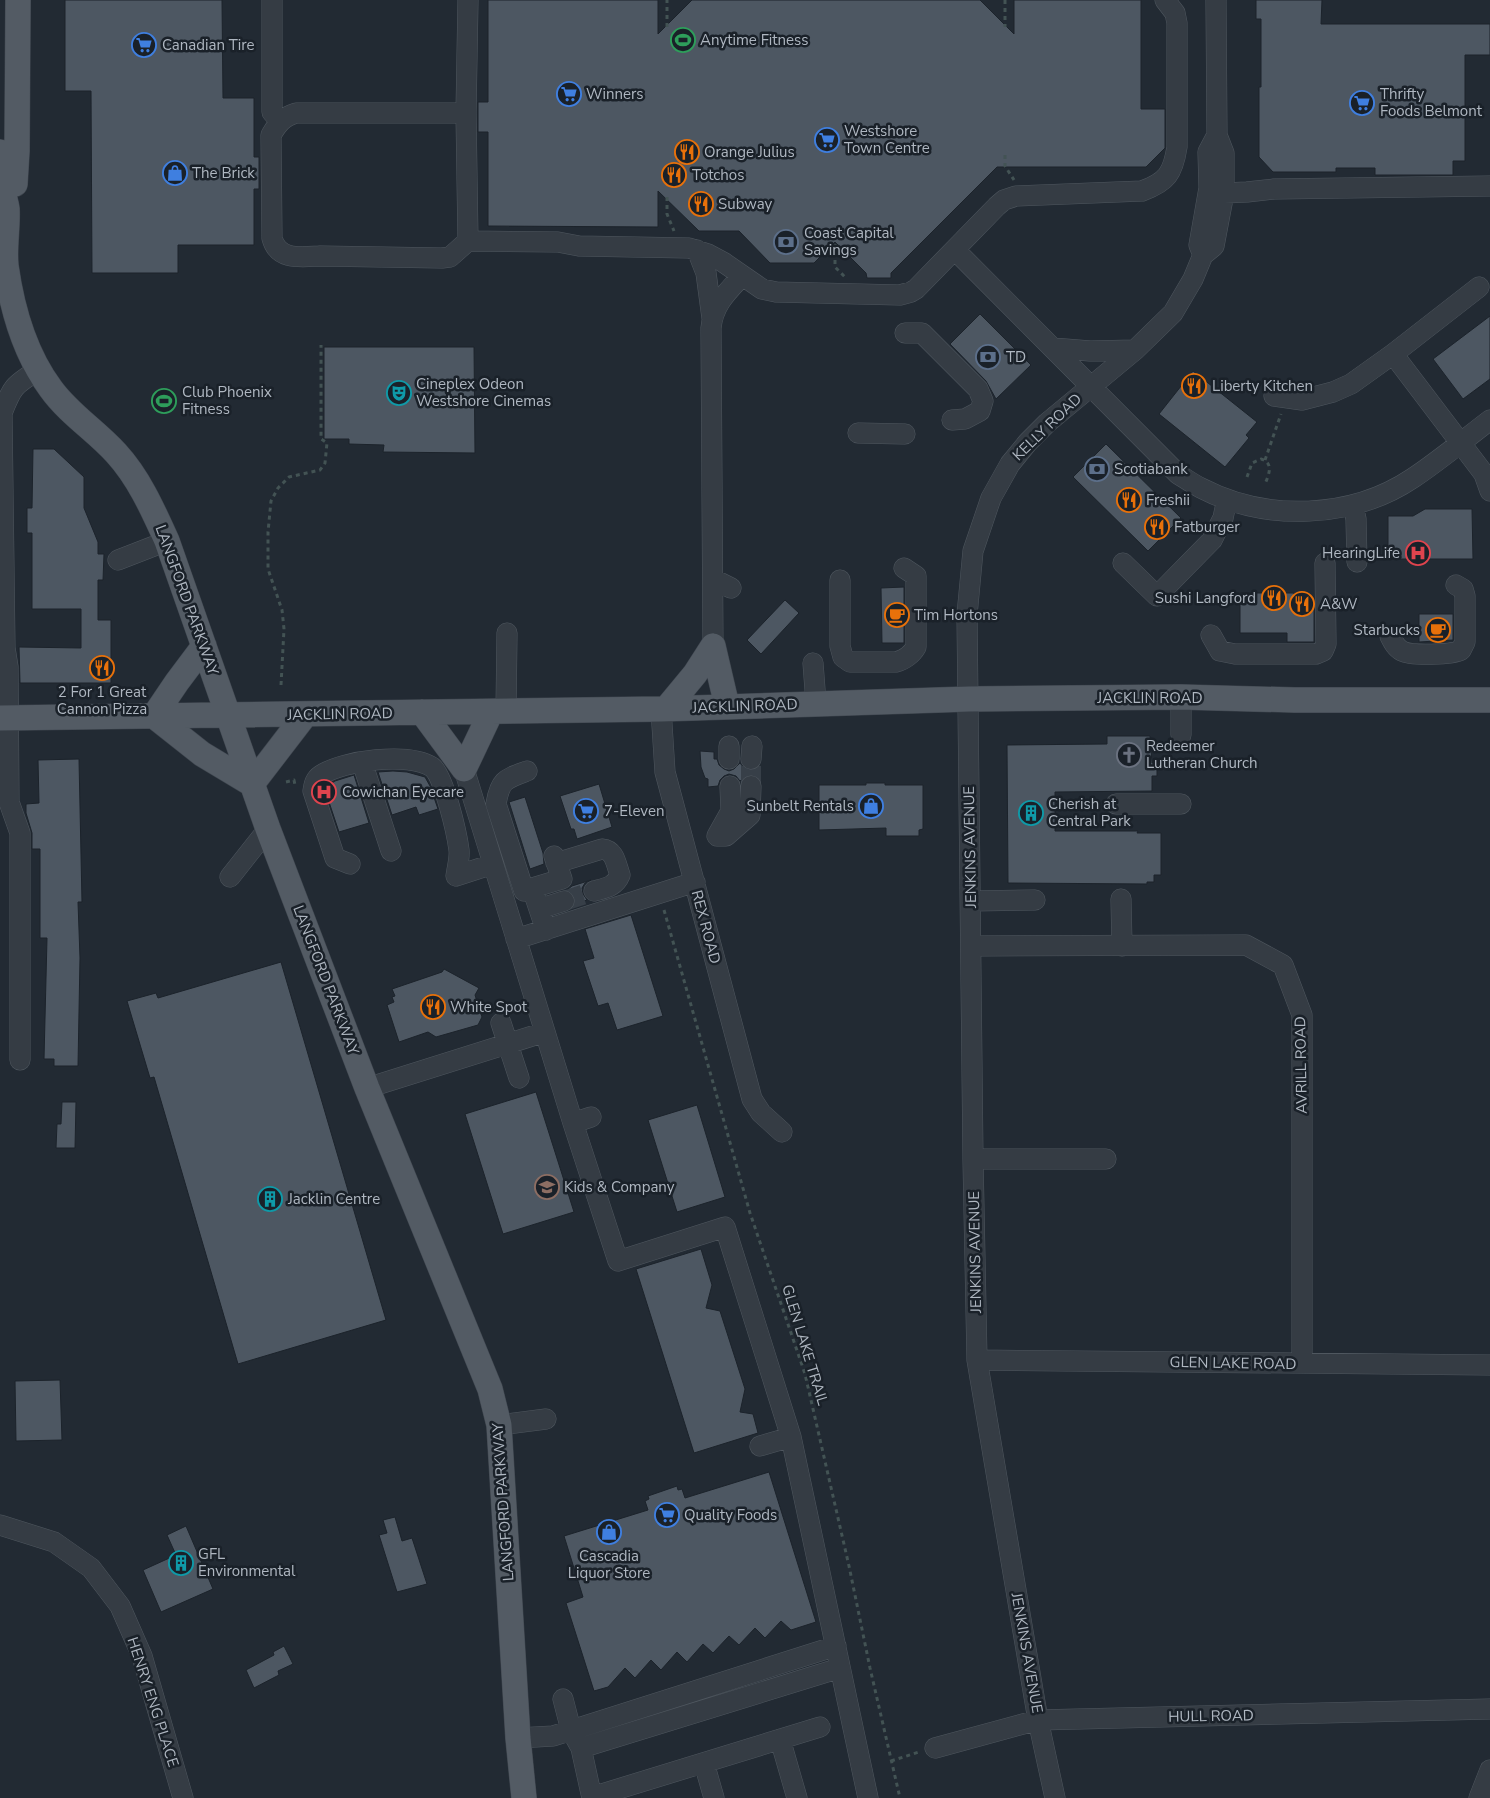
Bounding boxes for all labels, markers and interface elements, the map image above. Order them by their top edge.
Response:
sports icon: Anytime Fitness [670,27,696,53]
place label: Anytime Fitness [700,30,809,50]
supermarket icon: Canadian Tire [131,32,157,58]
place label: Canadian Tire [162,35,255,55]
supermarket icon: Winners [556,81,582,107]
place label: Winners [586,84,644,104]
place label: Thrifty Foods Belmont [1380,84,1483,121]
supermarket icon: Thrifty Foods Belmont [1349,90,1375,116]
place label: Westshore Town Centre [844,121,930,158]
supermarket icon: Westshore Town Centre [814,127,840,153]
restaurant icon: Orange Julius [674,139,700,165]
place label: Orange Julius [704,142,795,162]
shop icon: The Brick [162,160,188,186]
restaurant icon: Totchos [661,162,687,188]
place label: The Brick [192,163,255,183]
place label: Totchos [692,165,744,185]
restaurant icon: Subway [688,191,714,217]
place label: Subway [718,194,773,214]
place label: Coast Capital Savings [804,223,894,260]
bank icon: Coast Capital Savings [773,229,799,255]
bank icon: TD [975,344,1001,370]
place label: TD [1006,347,1026,367]
restaurant icon: Liberty Kitchen [1181,373,1207,399]
place label: Cineplex Odeon Westshore Cinemas [416,374,551,411]
place label: Liberty Kitchen [1212,376,1313,396]
theatre icon: Cineplex Odeon Westshore Cinemas [386,380,412,406]
place label: Club Phoenix Fitness [182,382,272,419]
sports icon: Club Phoenix Fitness [151,388,177,414]
street label: KELLY ROAD [1008,389,1086,465]
bank icon: Scotiabank [1084,456,1110,482]
place label: Scotiabank [1114,459,1188,479]
restaurant icon: Freshii [1116,487,1142,513]
place label: Freshii [1146,490,1190,510]
restaurant icon: Fatburger [1144,514,1170,540]
place label: Fatburger [1174,517,1240,537]
street label: LANGFORD PARKWAY [151,522,224,679]
hospital icon: HearingLife [1405,540,1431,566]
place label: HearingLife [1322,543,1400,563]
restaurant icon: Sushi Langford [1261,585,1287,611]
place label: Sushi Langford [1155,588,1256,608]
restaurant icon: A&W [1289,591,1315,617]
place label: A&W [1320,594,1358,614]
cafe icon: Tim Hortons [884,602,910,628]
place label: Tim Hortons [914,605,998,625]
cafe icon: Starbucks [1425,617,1451,643]
place label: Starbucks [1354,620,1420,640]
restaurant icon: 2 For 1 Great Cannon Pizza [89,655,115,681]
place label: 2 For 1 Great Cannon Pizza [57,682,147,719]
street label: JACKLIN ROAD [1096,688,1203,708]
street label: JACKLIN ROAD [691,694,798,718]
street label: JACKLIN ROAD [286,703,393,725]
place label: Redeemer Lutheran Church [1146,736,1258,773]
church icon: Redeemer Lutheran Church [1116,742,1142,768]
hospital icon: Cowichan Eyecare [311,779,337,805]
place label: Cowichan Eyecare [342,782,464,802]
street label: JENKINS AVENUE [959,786,981,909]
shop icon: Sunbelt Rentals [858,793,884,819]
place label: Cherish at Central Park [1048,794,1131,831]
place label: Sunbelt Rentals [747,796,854,816]
supermarket icon: 7-Eleven [573,798,599,824]
building icon: Cherish at Central Park [1018,800,1044,826]
place label: 7-Eleven [604,801,664,821]
street label: REX ROAD [687,888,725,966]
street label: LANGFORD PARKWAY [288,902,364,1059]
restaurant icon: White Spot [420,994,446,1020]
place label: White Spot [450,997,528,1017]
street label: AVRILL ROAD [1290,1016,1312,1114]
school or university icon: Kids & Company [534,1174,560,1200]
place label: Kids & Company [564,1177,675,1197]
building icon: Jacklin Centre [257,1186,283,1212]
place label: Jacklin Centre [287,1189,380,1209]
street label: JENKINS AVENUE [964,1191,986,1314]
street label: GLEN LAKE TRAIL [777,1282,833,1408]
street label: GLEN LAKE ROAD [1169,1352,1297,1374]
street label: LANGFORD PARKWAY [487,1421,519,1582]
supermarket icon: Quality Foods [654,1502,680,1528]
place label: Quality Foods [684,1505,777,1525]
shop icon: Cascadia Liquor Store [596,1519,622,1545]
place label: GFL Environmental [198,1544,296,1581]
place label: Cascadia Liquor Store [568,1546,650,1583]
building icon: GFL Environmental [168,1550,194,1576]
street label: JENKINS AVENUE [1006,1590,1047,1715]
street label: HENRY ENG PLACE [123,1634,183,1770]
street label: HULL ROAD [1168,1705,1254,1727]

